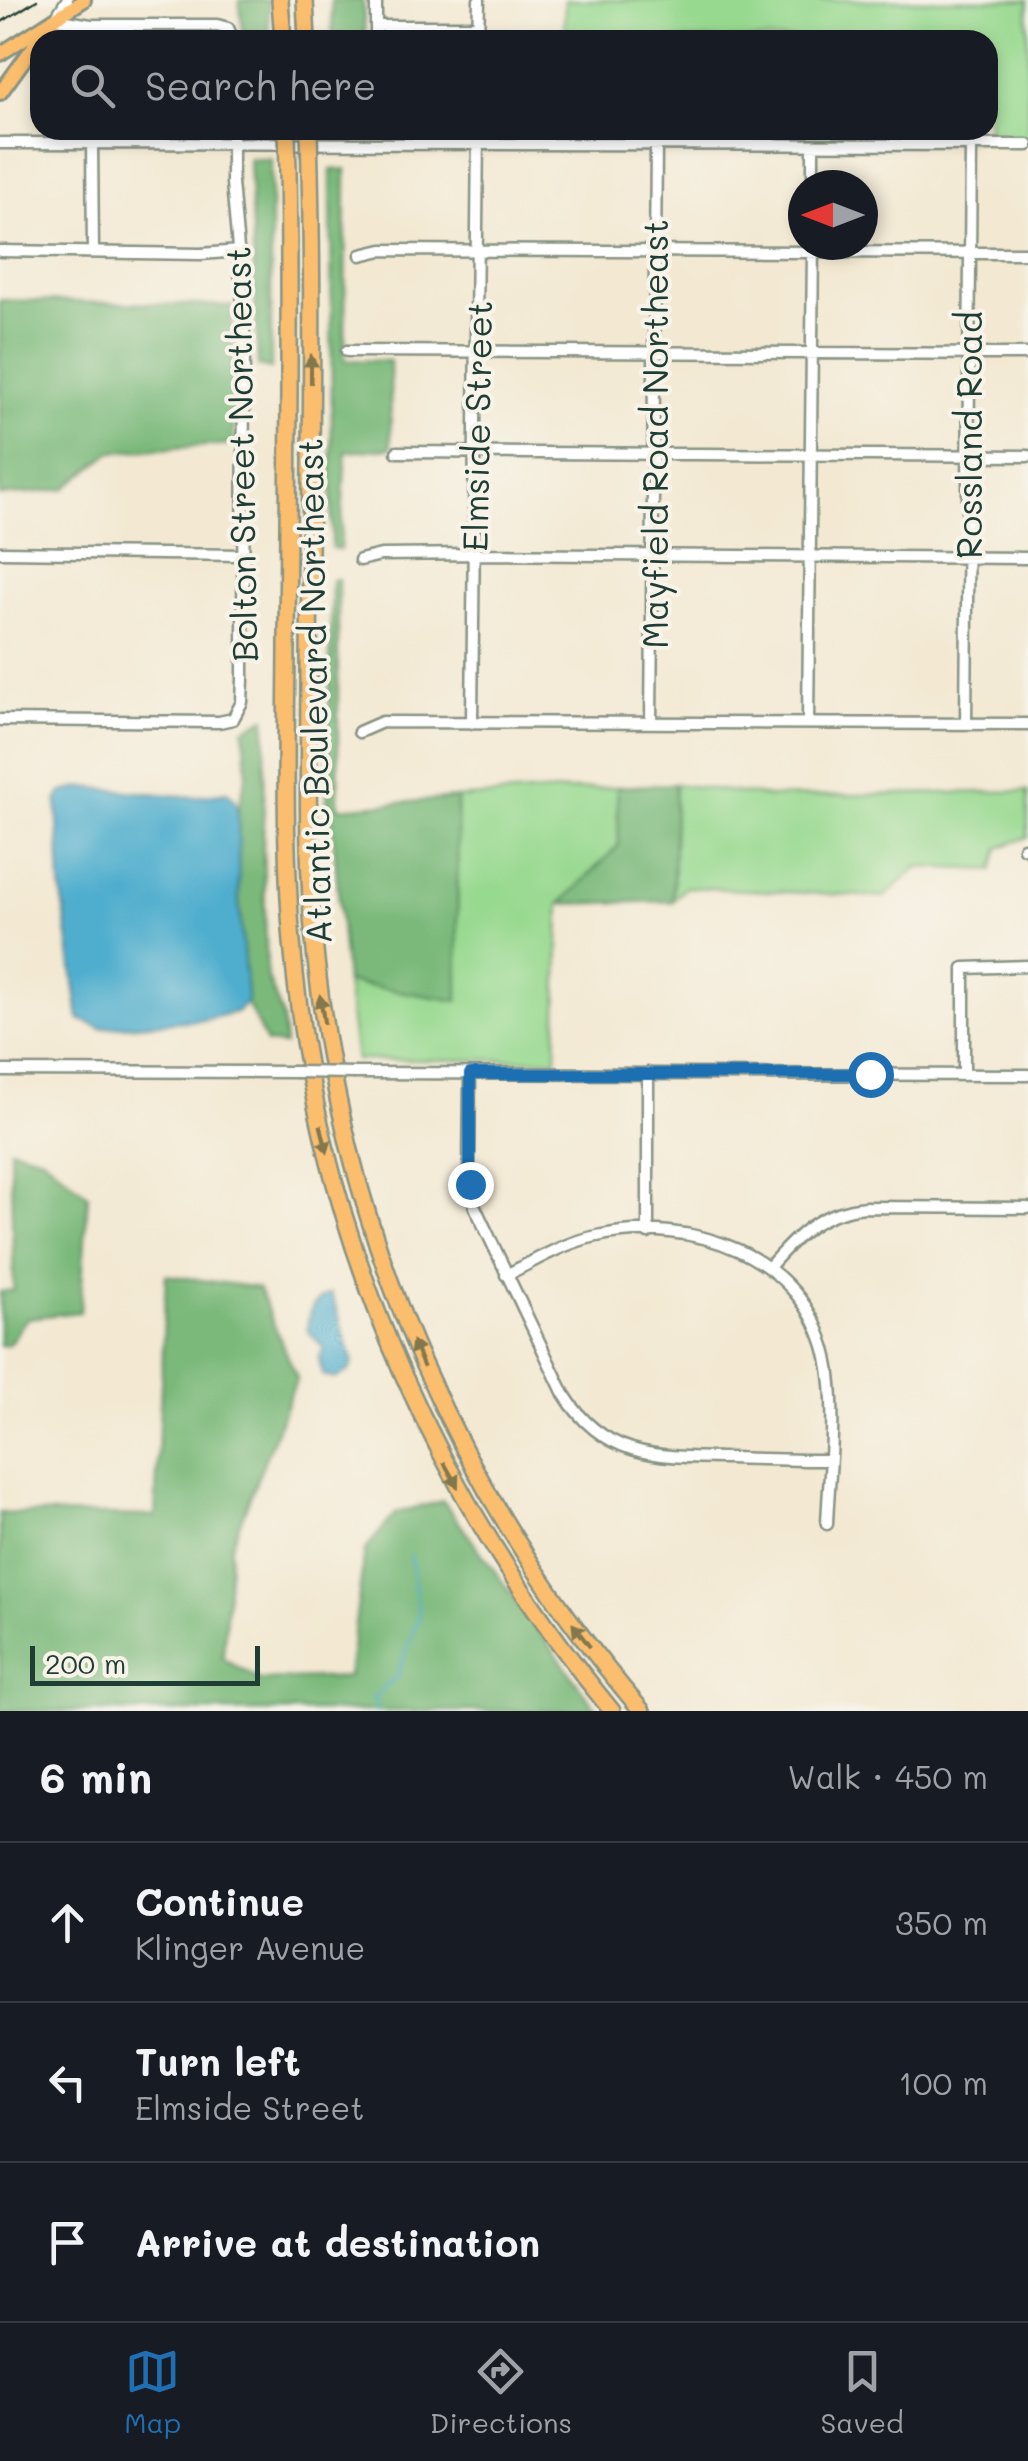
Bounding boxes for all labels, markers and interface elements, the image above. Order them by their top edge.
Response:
search box [30,30,998,140]
icon: search [65,58,120,113]
text: Search here [145,60,376,110]
north arrow [788,170,878,260]
street label: Mayfield Road Northeast [631,219,677,649]
street label: Bolton Street Northeast [213,246,267,662]
street label: Elmside Street [451,300,501,552]
street label: Rossland Road [945,311,991,559]
one-way arrow [303,353,319,385]
street label: Atlantic Boulevard Northeast [286,438,340,944]
one-way arrow [314,992,329,1024]
route start [848,1052,894,1098]
one-way arrow [317,1124,332,1155]
route end [448,1162,494,1208]
one-way arrow [410,1340,426,1369]
one-way arrow [443,1460,460,1489]
one-way arrow [571,1622,591,1648]
scale bar [30,1641,260,1686]
text: 200 m [45,1645,126,1681]
text: 6 min [40,1749,152,1804]
text: Walk · 450 m [788,1755,988,1797]
text: Continue [135,1876,304,1926]
icon: ahead [40,1895,95,1950]
text: 350 m [895,1901,988,1943]
text: Klinger Avenue [135,1926,365,1968]
text: Turn left [135,2036,301,2086]
icon: left [40,2055,95,2110]
text: 100 m [898,2061,988,2103]
text: Elmside Street [135,2086,364,2128]
icon: arrive [40,2215,95,2270]
text: Arrive at destination [135,2217,540,2267]
tab: Map [124,2344,181,2440]
tab: Directions [430,2344,572,2440]
tab: Saved [821,2344,904,2440]

